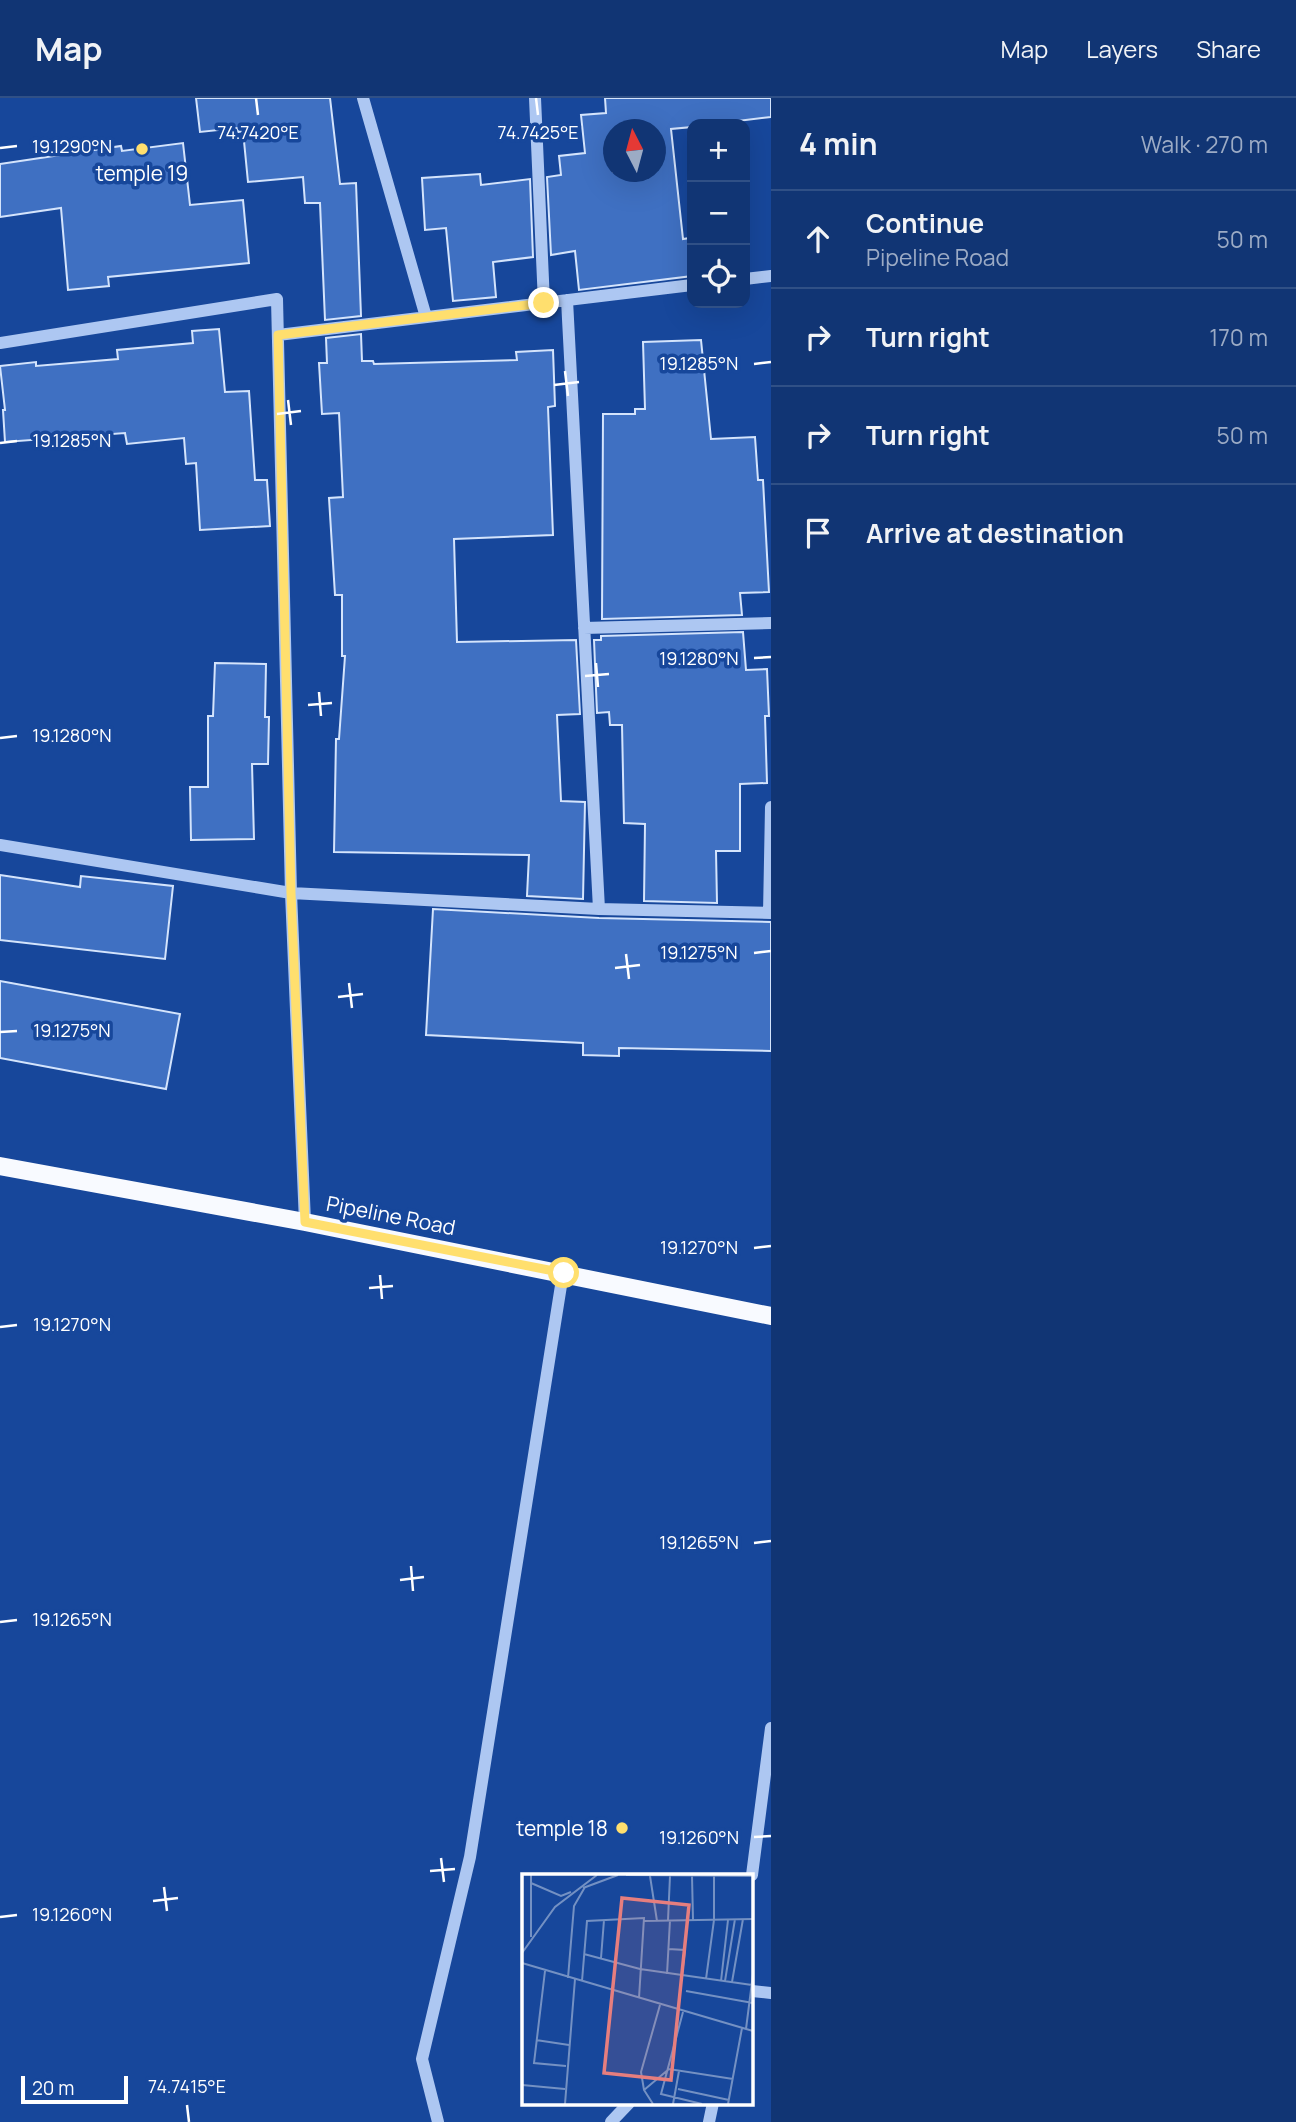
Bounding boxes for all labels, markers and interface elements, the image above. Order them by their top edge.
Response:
text: Map [35,26,103,71]
text: Map [1001,32,1048,65]
text: Layers [1086,32,1158,65]
text: Share [1196,32,1261,65]
north arrow [603,119,666,182]
map controls [687,119,750,308]
button: + [687,119,750,182]
text: 74.7420°E [217,120,299,144]
text: 74.7425°E [497,120,579,144]
text: 4 min [799,123,877,164]
text: Walk · 270 m [1141,128,1268,160]
text: 19.1290°N [32,134,112,158]
marker: temple 19 [134,141,150,157]
place label: temple 19 [96,159,188,187]
button: − [687,182,750,245]
text: Continue [866,205,984,241]
icon: ahead [799,220,837,258]
text: 50 m [1217,223,1268,255]
text: Pipeline Road [866,241,1009,273]
button: locate [687,245,750,308]
route end [528,287,559,318]
icon: right [799,318,837,356]
text: Turn right [866,319,990,355]
text: 170 m [1209,321,1268,353]
text: 19.1285°N [660,351,738,375]
icon: right [799,416,837,454]
text: Turn right [866,417,990,453]
text: 50 m [1217,419,1268,451]
text: 19.1285°N [33,428,111,452]
icon: arrive [799,514,837,552]
text: Arrive at destination [866,515,1124,551]
text: 19.1280°N [659,646,739,670]
text: 19.1280°N [32,723,112,747]
text: 19.1275°N [660,940,738,964]
text: 19.1275°N [33,1018,111,1042]
street label: Pipeline Road [324,1189,458,1241]
text: 19.1270°N [660,1235,738,1259]
route start [548,1257,579,1288]
text: 19.1270°N [33,1312,111,1336]
text: 19.1265°N [659,1530,739,1554]
text: 19.1265°N [32,1607,112,1631]
place label: temple 18 [516,1814,608,1842]
marker: temple 18 [614,1820,630,1836]
text: 19.1260°N [659,1825,739,1849]
inset map [522,1874,754,2105]
text: 19.1260°N [32,1902,112,1926]
scale bar [21,2073,128,2105]
text: 74.7415°E [148,2074,226,2098]
text: 20 m [32,2075,74,2101]

